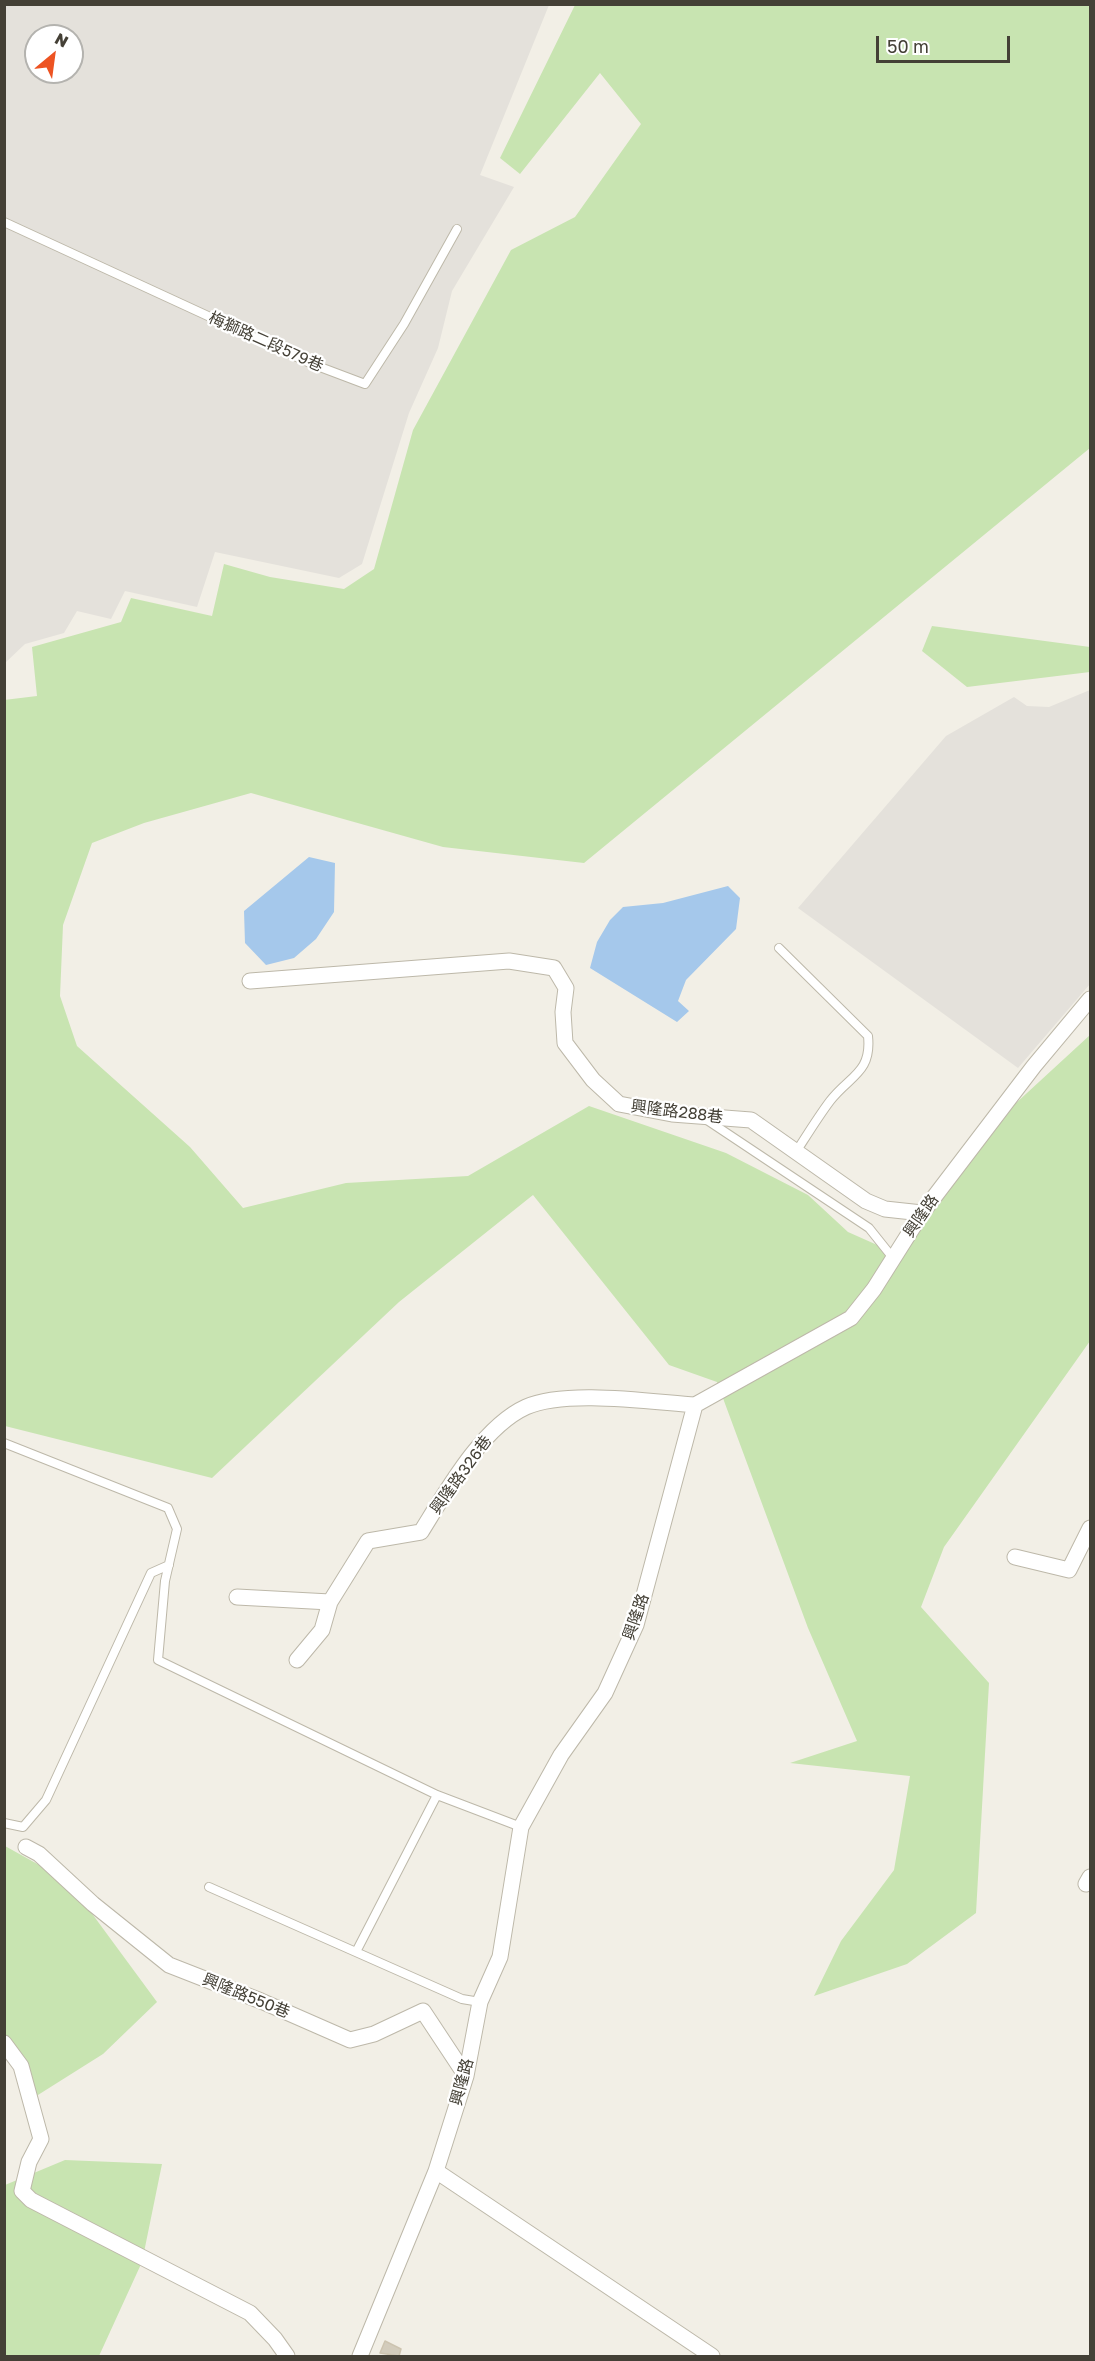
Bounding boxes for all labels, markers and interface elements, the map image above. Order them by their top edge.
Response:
north arrow [24,24,84,84]
scale bar [879,24,1012,62]
text: N [52,28,72,52]
text: 50 m [887,35,929,57]
street label: 梅獅路二段579巷 [206,308,326,376]
street label: 興隆路288巷 [630,1097,724,1127]
street label: 興隆路 [899,1191,943,1241]
street label: 興隆路326巷 [426,1432,496,1518]
street label: 興隆路 [619,1591,653,1643]
street label: 興隆路550巷 [200,1970,292,2022]
street label: 興隆路 [447,2056,477,2108]

